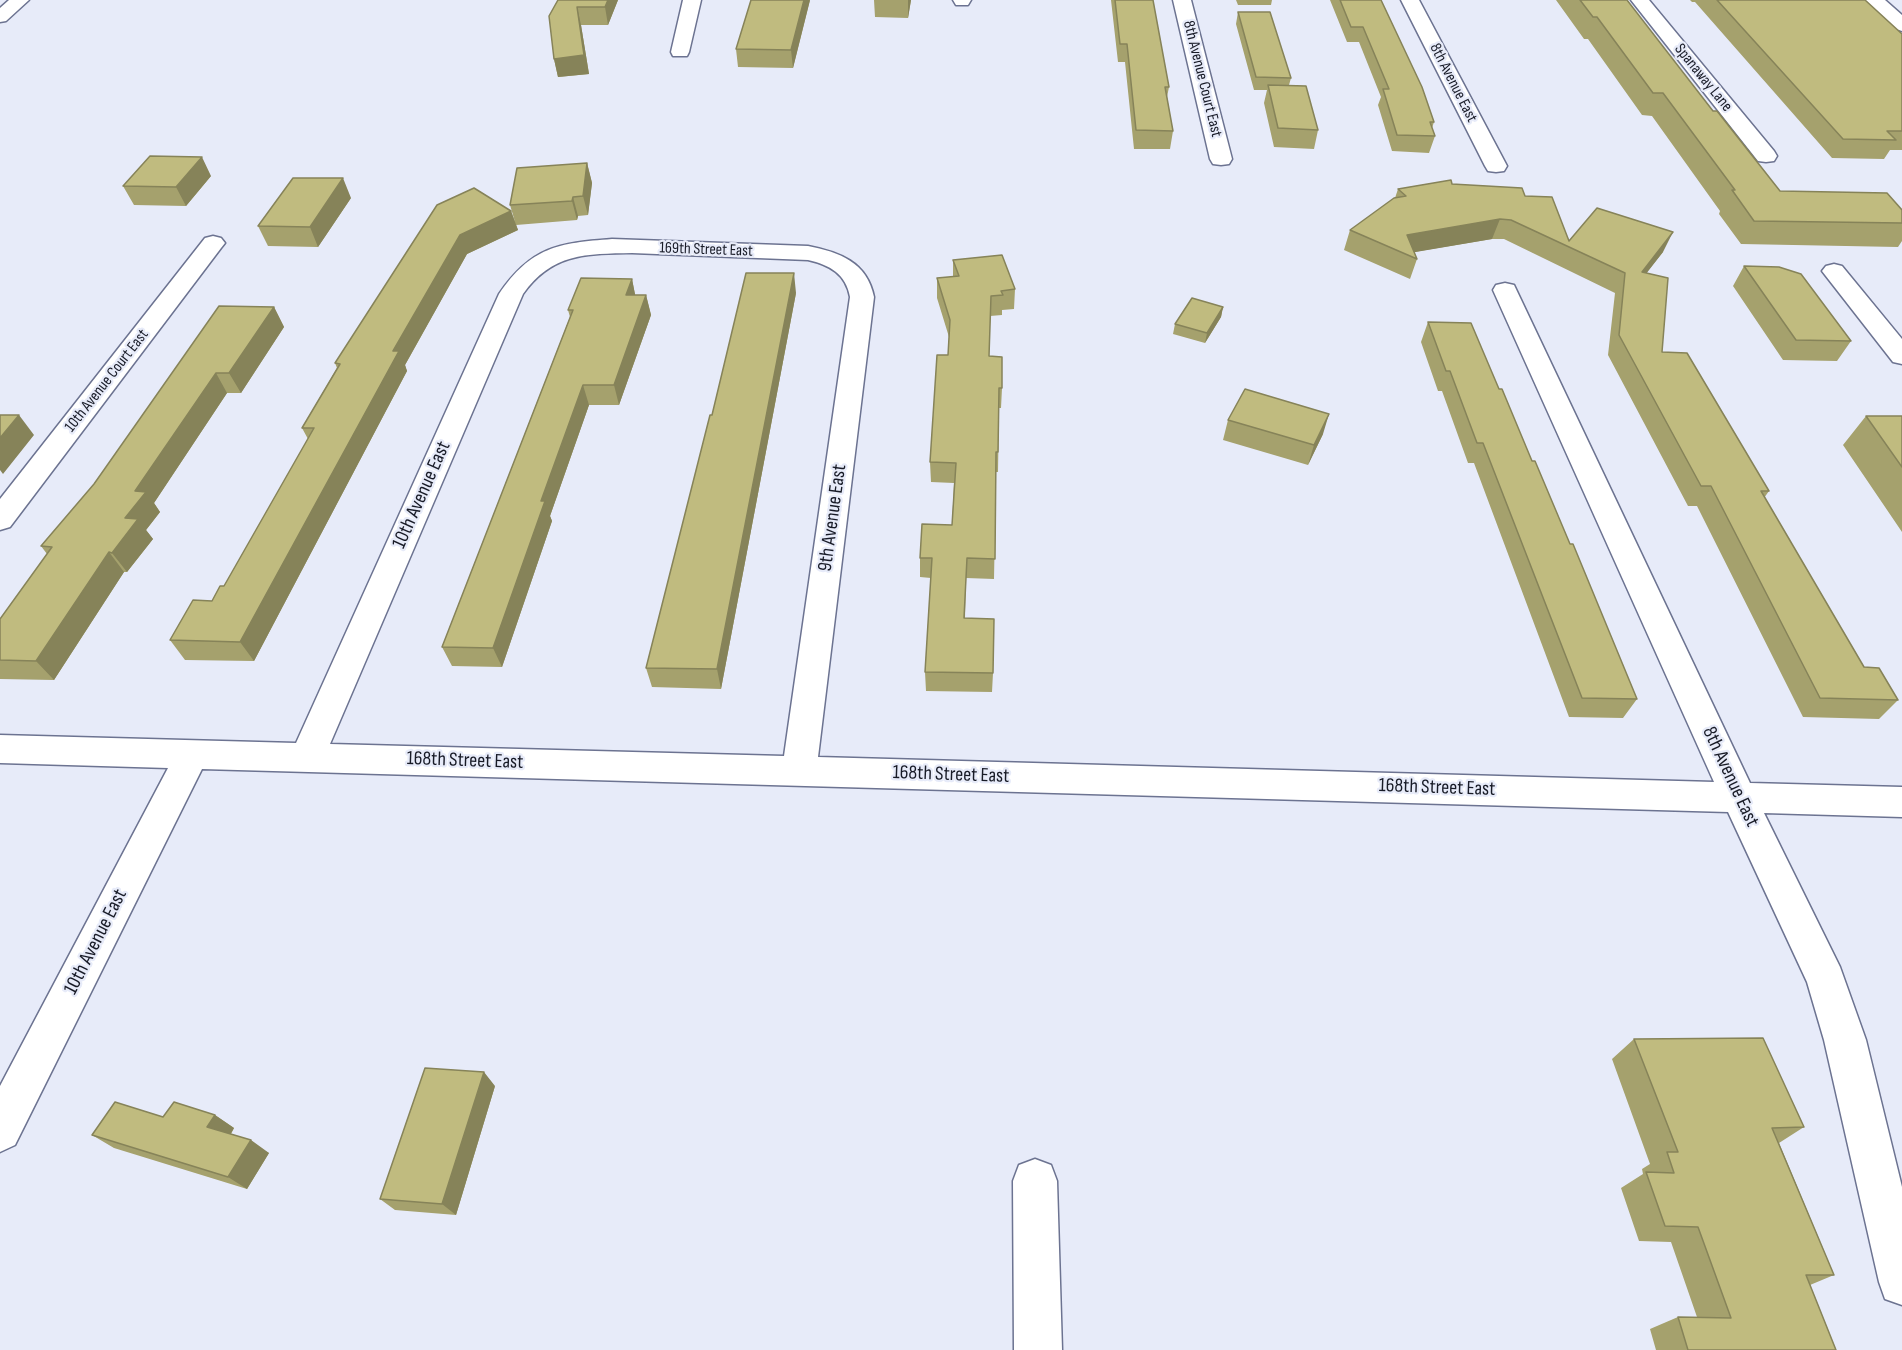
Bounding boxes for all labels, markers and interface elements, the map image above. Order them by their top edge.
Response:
street label: 8th Avenue Court East [1178,19,1226,139]
street label: 8th Avenue East [1425,40,1481,126]
street label: Spanaway Lane [1670,40,1736,116]
street label: 169th Street East [659,239,753,261]
street label: 10th Avenue Court East [61,326,153,436]
street label: 10th Avenue East [388,438,456,552]
street label: 9th Avenue East [814,463,852,573]
street label: 8th Avenue East [1696,723,1764,831]
street label: 168th Street East [406,747,524,775]
street label: 168th Street East [892,761,1010,789]
street label: 168th Street East [1378,774,1496,802]
street label: 10th Avenue East [59,885,133,999]

